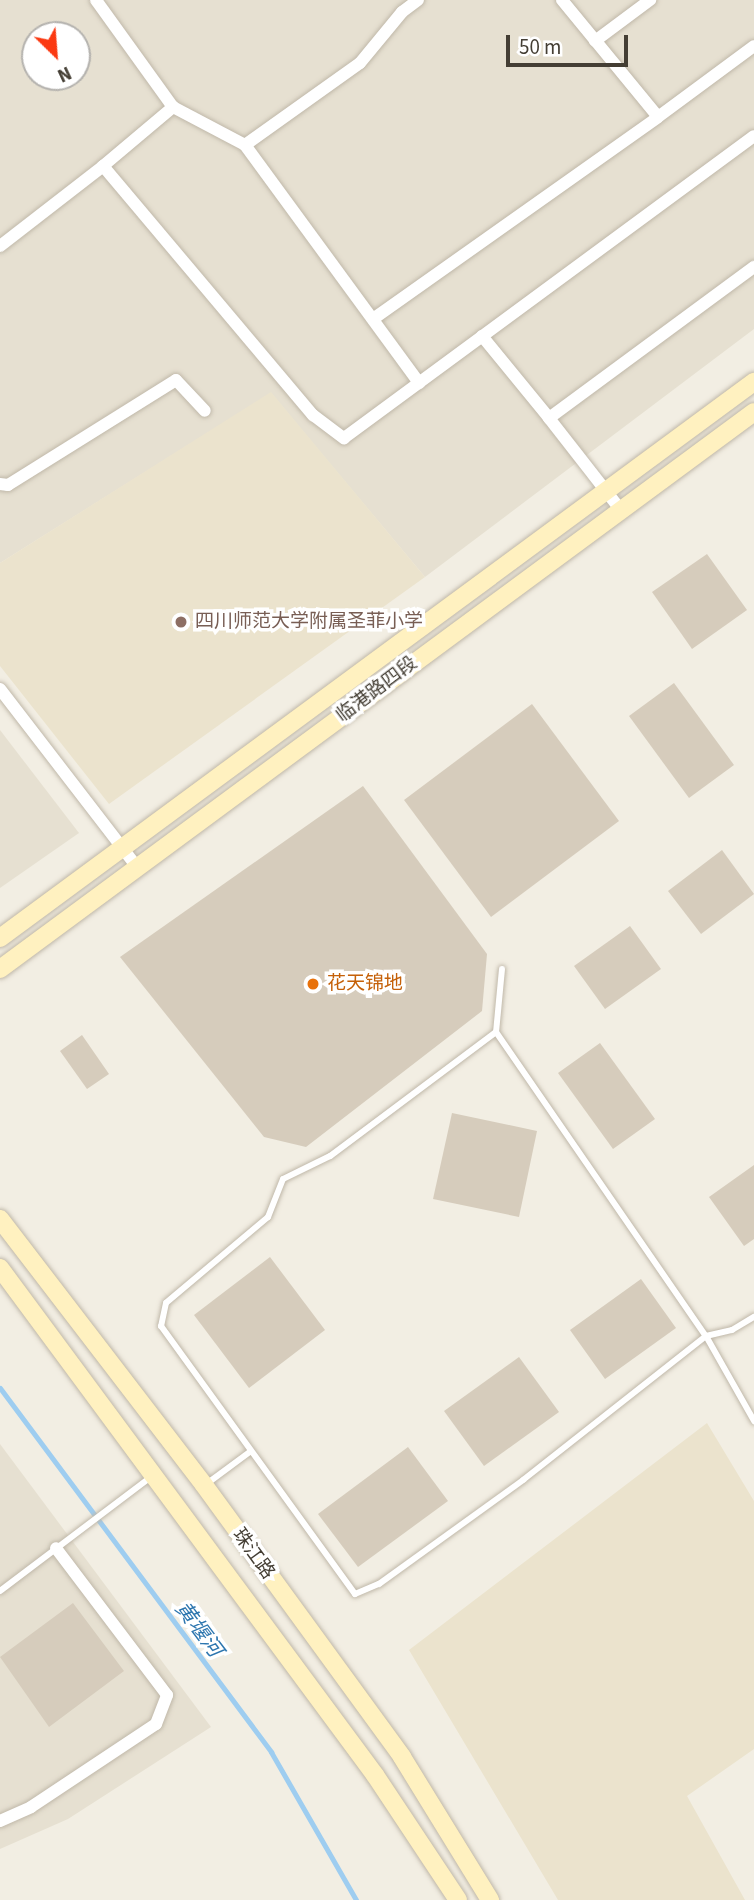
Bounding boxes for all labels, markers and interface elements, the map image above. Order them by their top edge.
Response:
north arrow [21,21,91,91]
scale bar [509,21,632,65]
text: 50 m [519,32,561,62]
text: N [53,59,76,89]
place label: 四川师范大学附属圣菲小学 [195,611,423,633]
marker: 四川师范大学附属圣菲小学 [173,614,189,630]
street label: 临港路四段 [332,652,422,728]
place label: 花天锦地 [327,973,403,995]
marker: 花天锦地 [305,976,321,992]
street label: 珠江路 [227,1524,279,1584]
water label: 黄堰河 [170,1596,228,1662]

